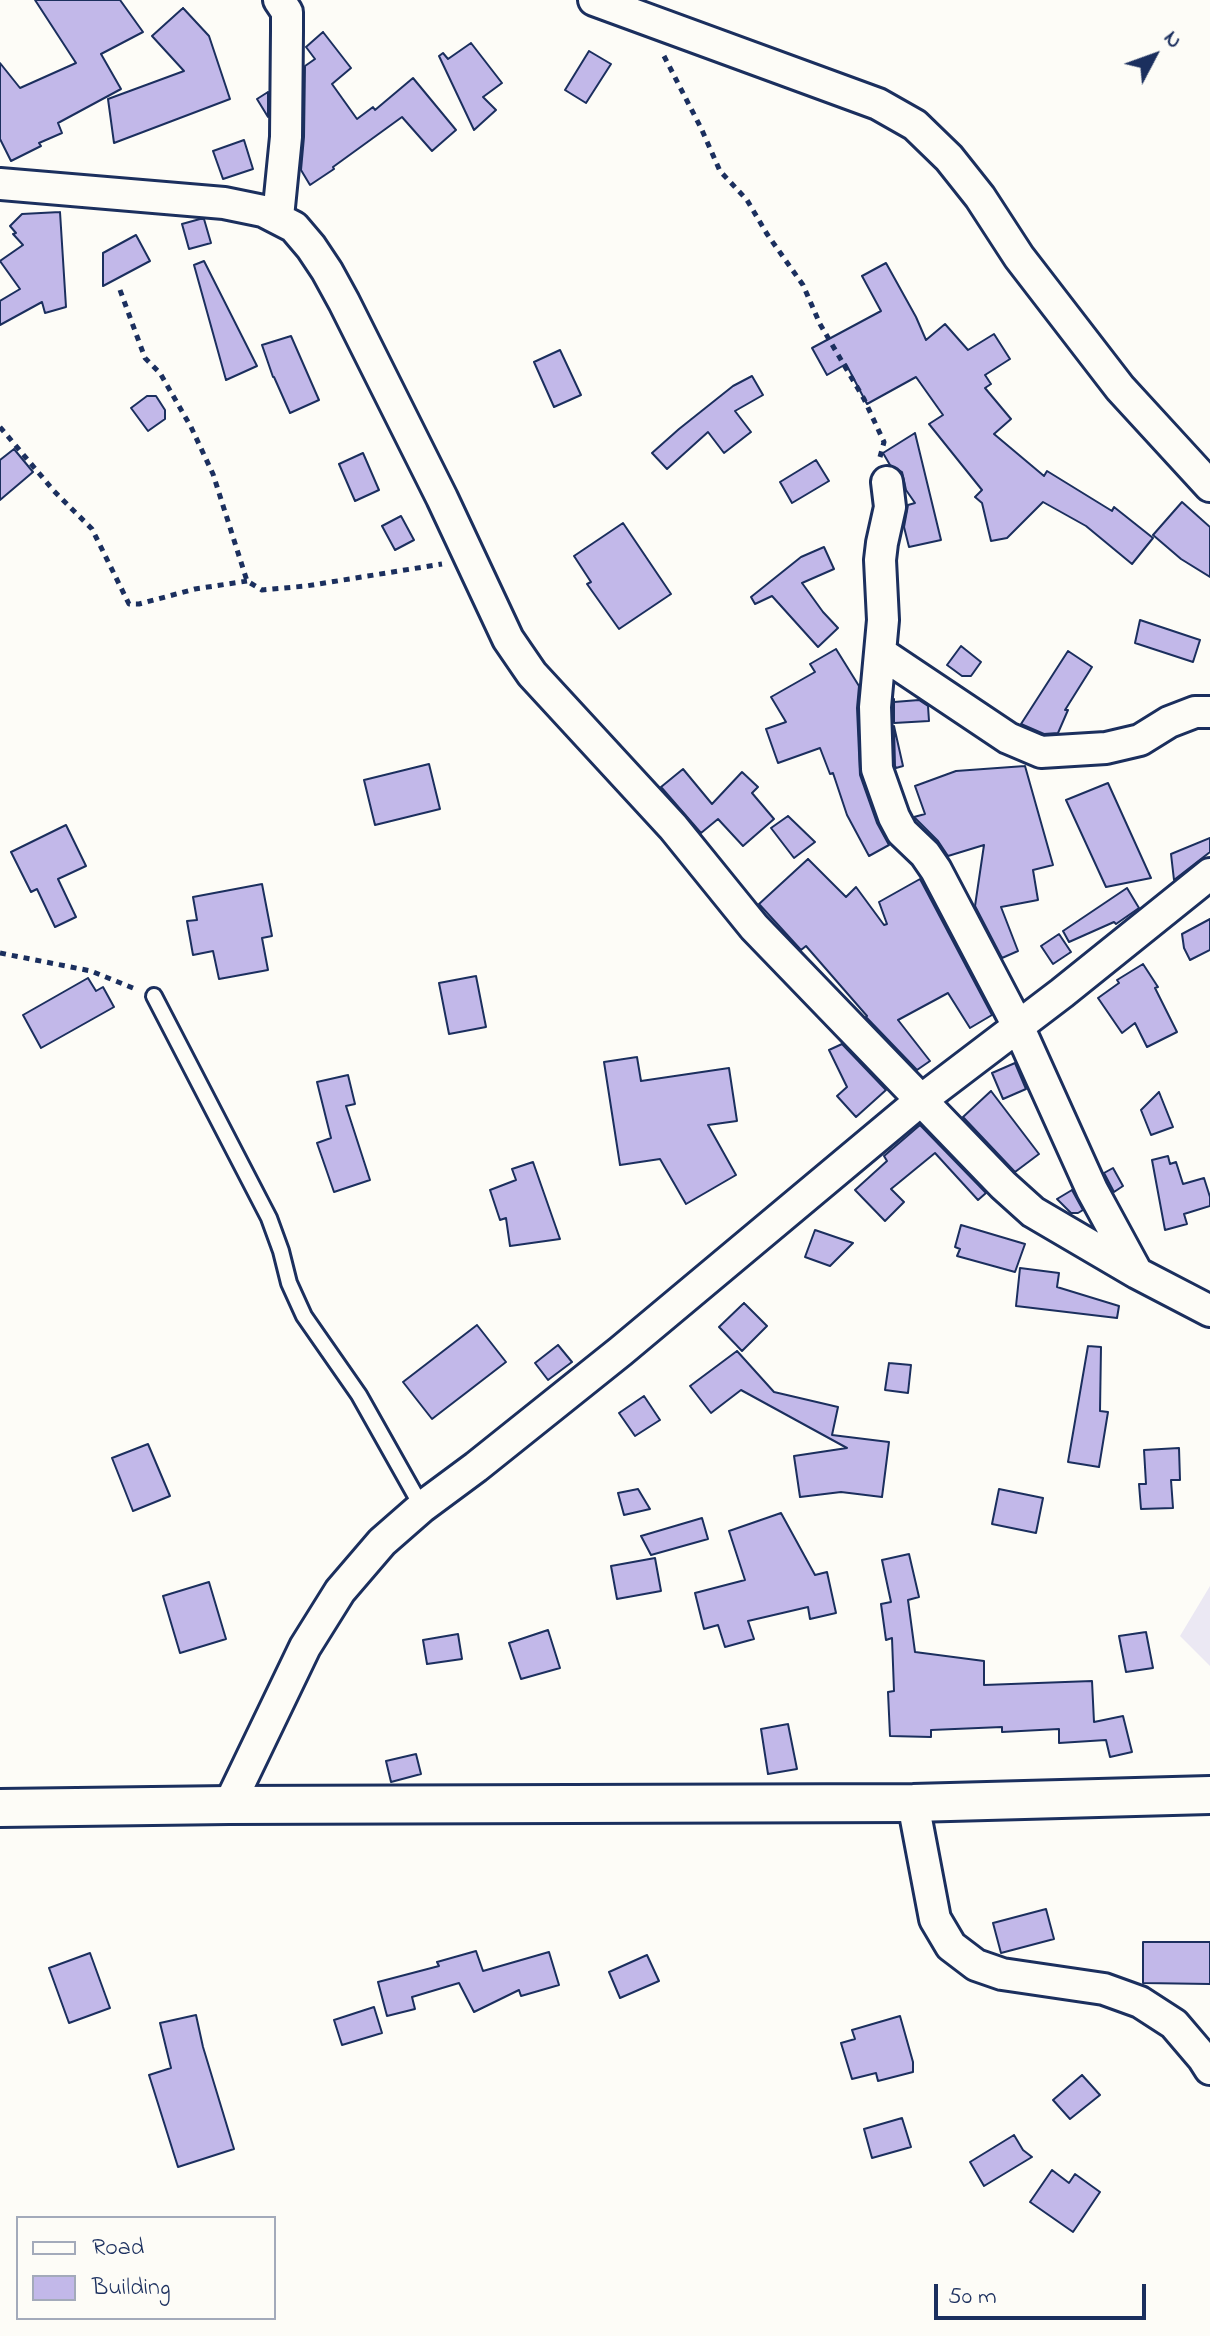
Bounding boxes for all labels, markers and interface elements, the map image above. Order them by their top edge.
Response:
north arrow [1114,16,1194,96]
text: N [1155,24,1189,56]
legend [16,2216,276,2320]
text: Road [92,2231,144,2266]
scale bar [938,2268,1150,2318]
text: Building [92,2271,171,2306]
text: 50 m [948,2280,997,2315]

